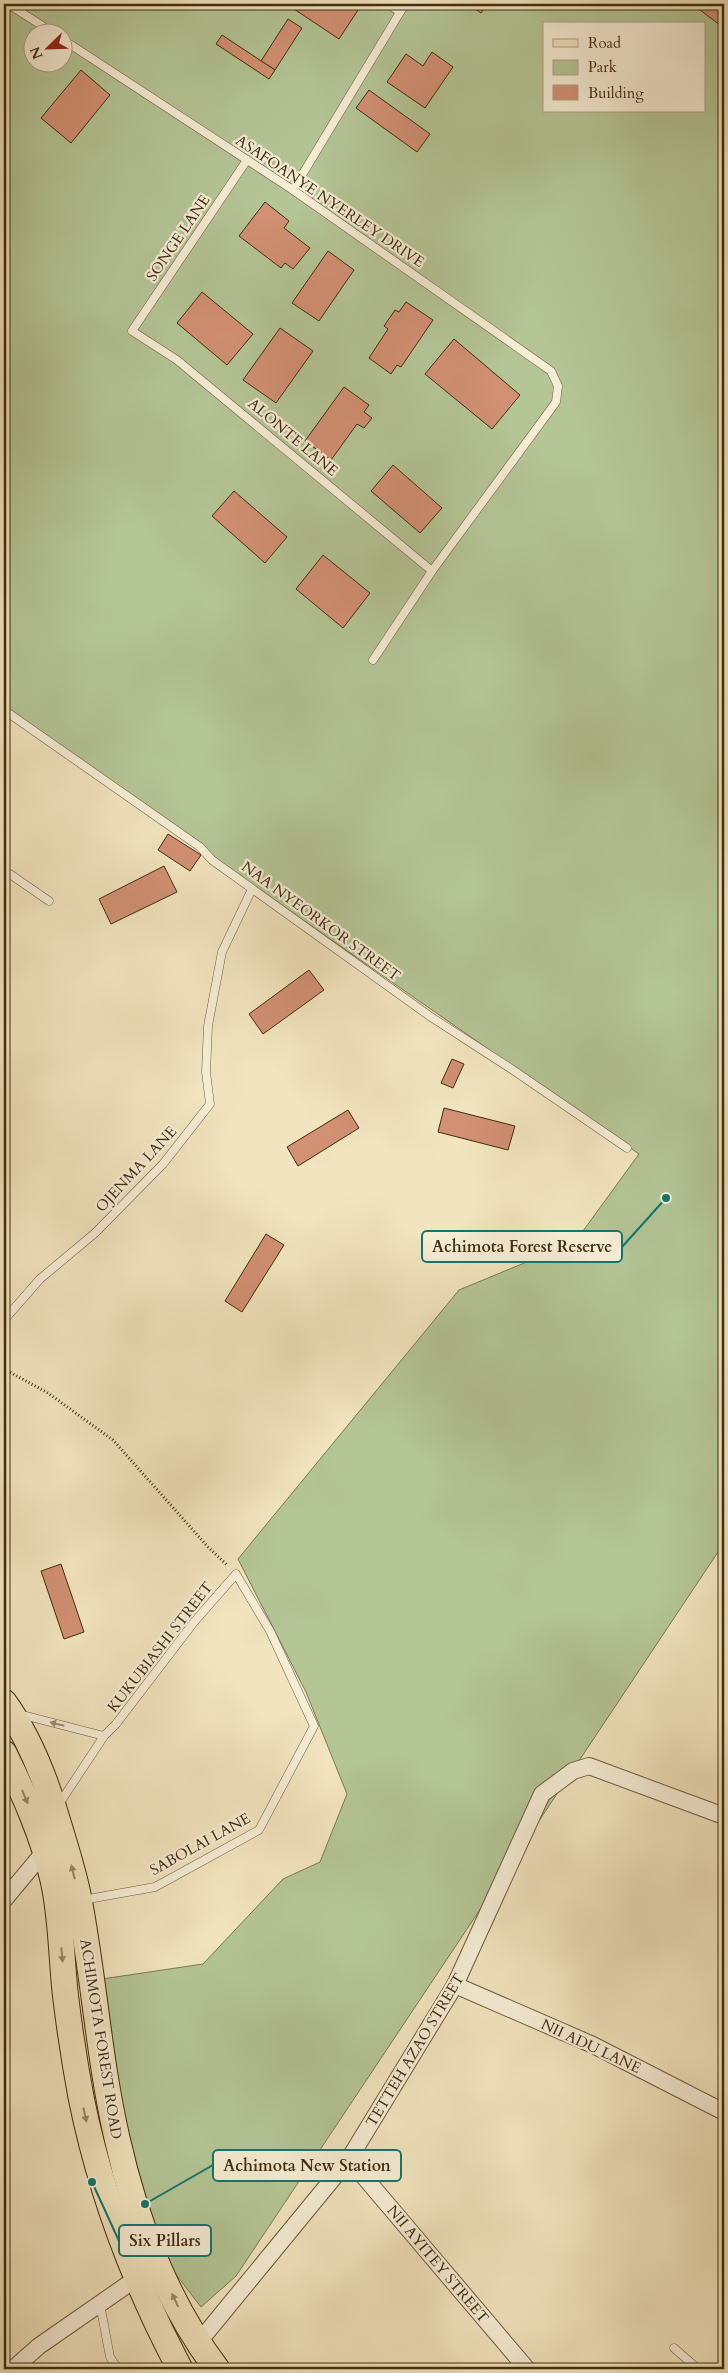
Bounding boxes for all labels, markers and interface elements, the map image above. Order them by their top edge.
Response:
north arrow [22,22,72,72]
legend [543,22,706,112]
text: Road [588,33,621,53]
text: N [25,44,48,62]
text: Park [588,57,617,77]
text: Building [588,83,644,103]
street label: ASAFOANYE NYERLEY DRIVE [232,130,428,272]
street label: SONGE LANE [142,191,214,285]
street label: ALONTE LANE [244,393,342,481]
street label: NAA NYEORKOR STREET [238,857,404,985]
street label: OJENMA LANE [91,1122,181,1216]
callout: Achimota Forest Reserve [422,1231,622,1262]
text: Achimota Forest Reserve [432,1236,612,1258]
street label: KUKUBIASHI STREET [103,1578,217,1716]
one-way arrow [50,1720,65,1728]
one-way arrow [21,1790,29,1804]
street label: SABOLAI LANE [146,1808,254,1880]
one-way arrow [69,1864,77,1879]
street label: ACHIMOTA FOREST ROAD [75,1937,127,2141]
one-way arrow [58,1947,66,1963]
street label: TETTEH AZAO STREET [361,1970,469,2130]
street label: NII ADU LANE [538,2014,644,2078]
one-way arrow [81,2108,89,2123]
callout: Achimota New Station [213,2150,401,2181]
text: Achimota New Station [223,2155,391,2177]
street label: NII AYITEY STREET [383,2201,493,2327]
callout: Six Pillars [119,2225,211,2256]
text: Six Pillars [129,2230,201,2252]
one-way arrow [170,2293,178,2307]

